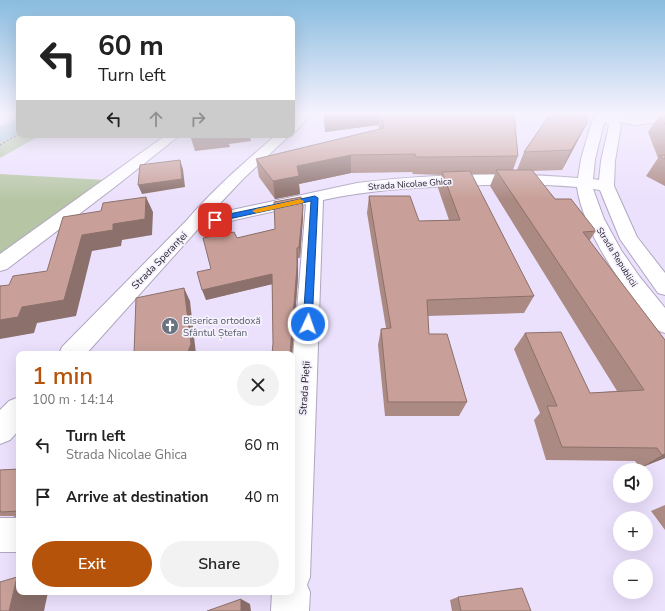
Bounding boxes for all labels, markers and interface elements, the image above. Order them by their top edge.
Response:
text: 60 m [98,27,164,65]
icon: left [32,32,84,84]
text: Turn left [98,63,166,87]
icon: left [103,108,125,130]
icon: ahead [145,108,167,130]
icon: right [187,108,209,130]
street label: Strada Nicolae Ghica [368,175,453,193]
pin [198,203,232,237]
icon: arrive [204,209,226,231]
street label: Strada Republicii [594,225,640,289]
street label: Strada Speranței [129,229,191,293]
position arrow [287,303,329,345]
place label: Biserica ortodoxă Sfântul Ștefan [183,314,261,340]
church icon: Biserica ortodoxă Sfântul Ștefan [160,316,180,336]
text: 1 min [32,360,93,392]
street label: Strada Pieții [296,361,314,416]
button: close [237,364,279,406]
text: 100 m · 14:14 [32,391,114,409]
text: Turn left [66,426,125,446]
icon: left [32,434,54,456]
text: 60 m [244,435,279,455]
text: Strada Nicolae Ghica [66,446,187,464]
map controls [613,463,653,599]
button: sound [613,463,653,503]
icon: arrive [32,486,54,508]
text: Arrive at destination [66,487,209,507]
text: 40 m [244,487,279,507]
button: + [613,511,653,551]
button: Exit [32,541,152,587]
button: Share [160,541,279,587]
button: − [613,559,653,599]

